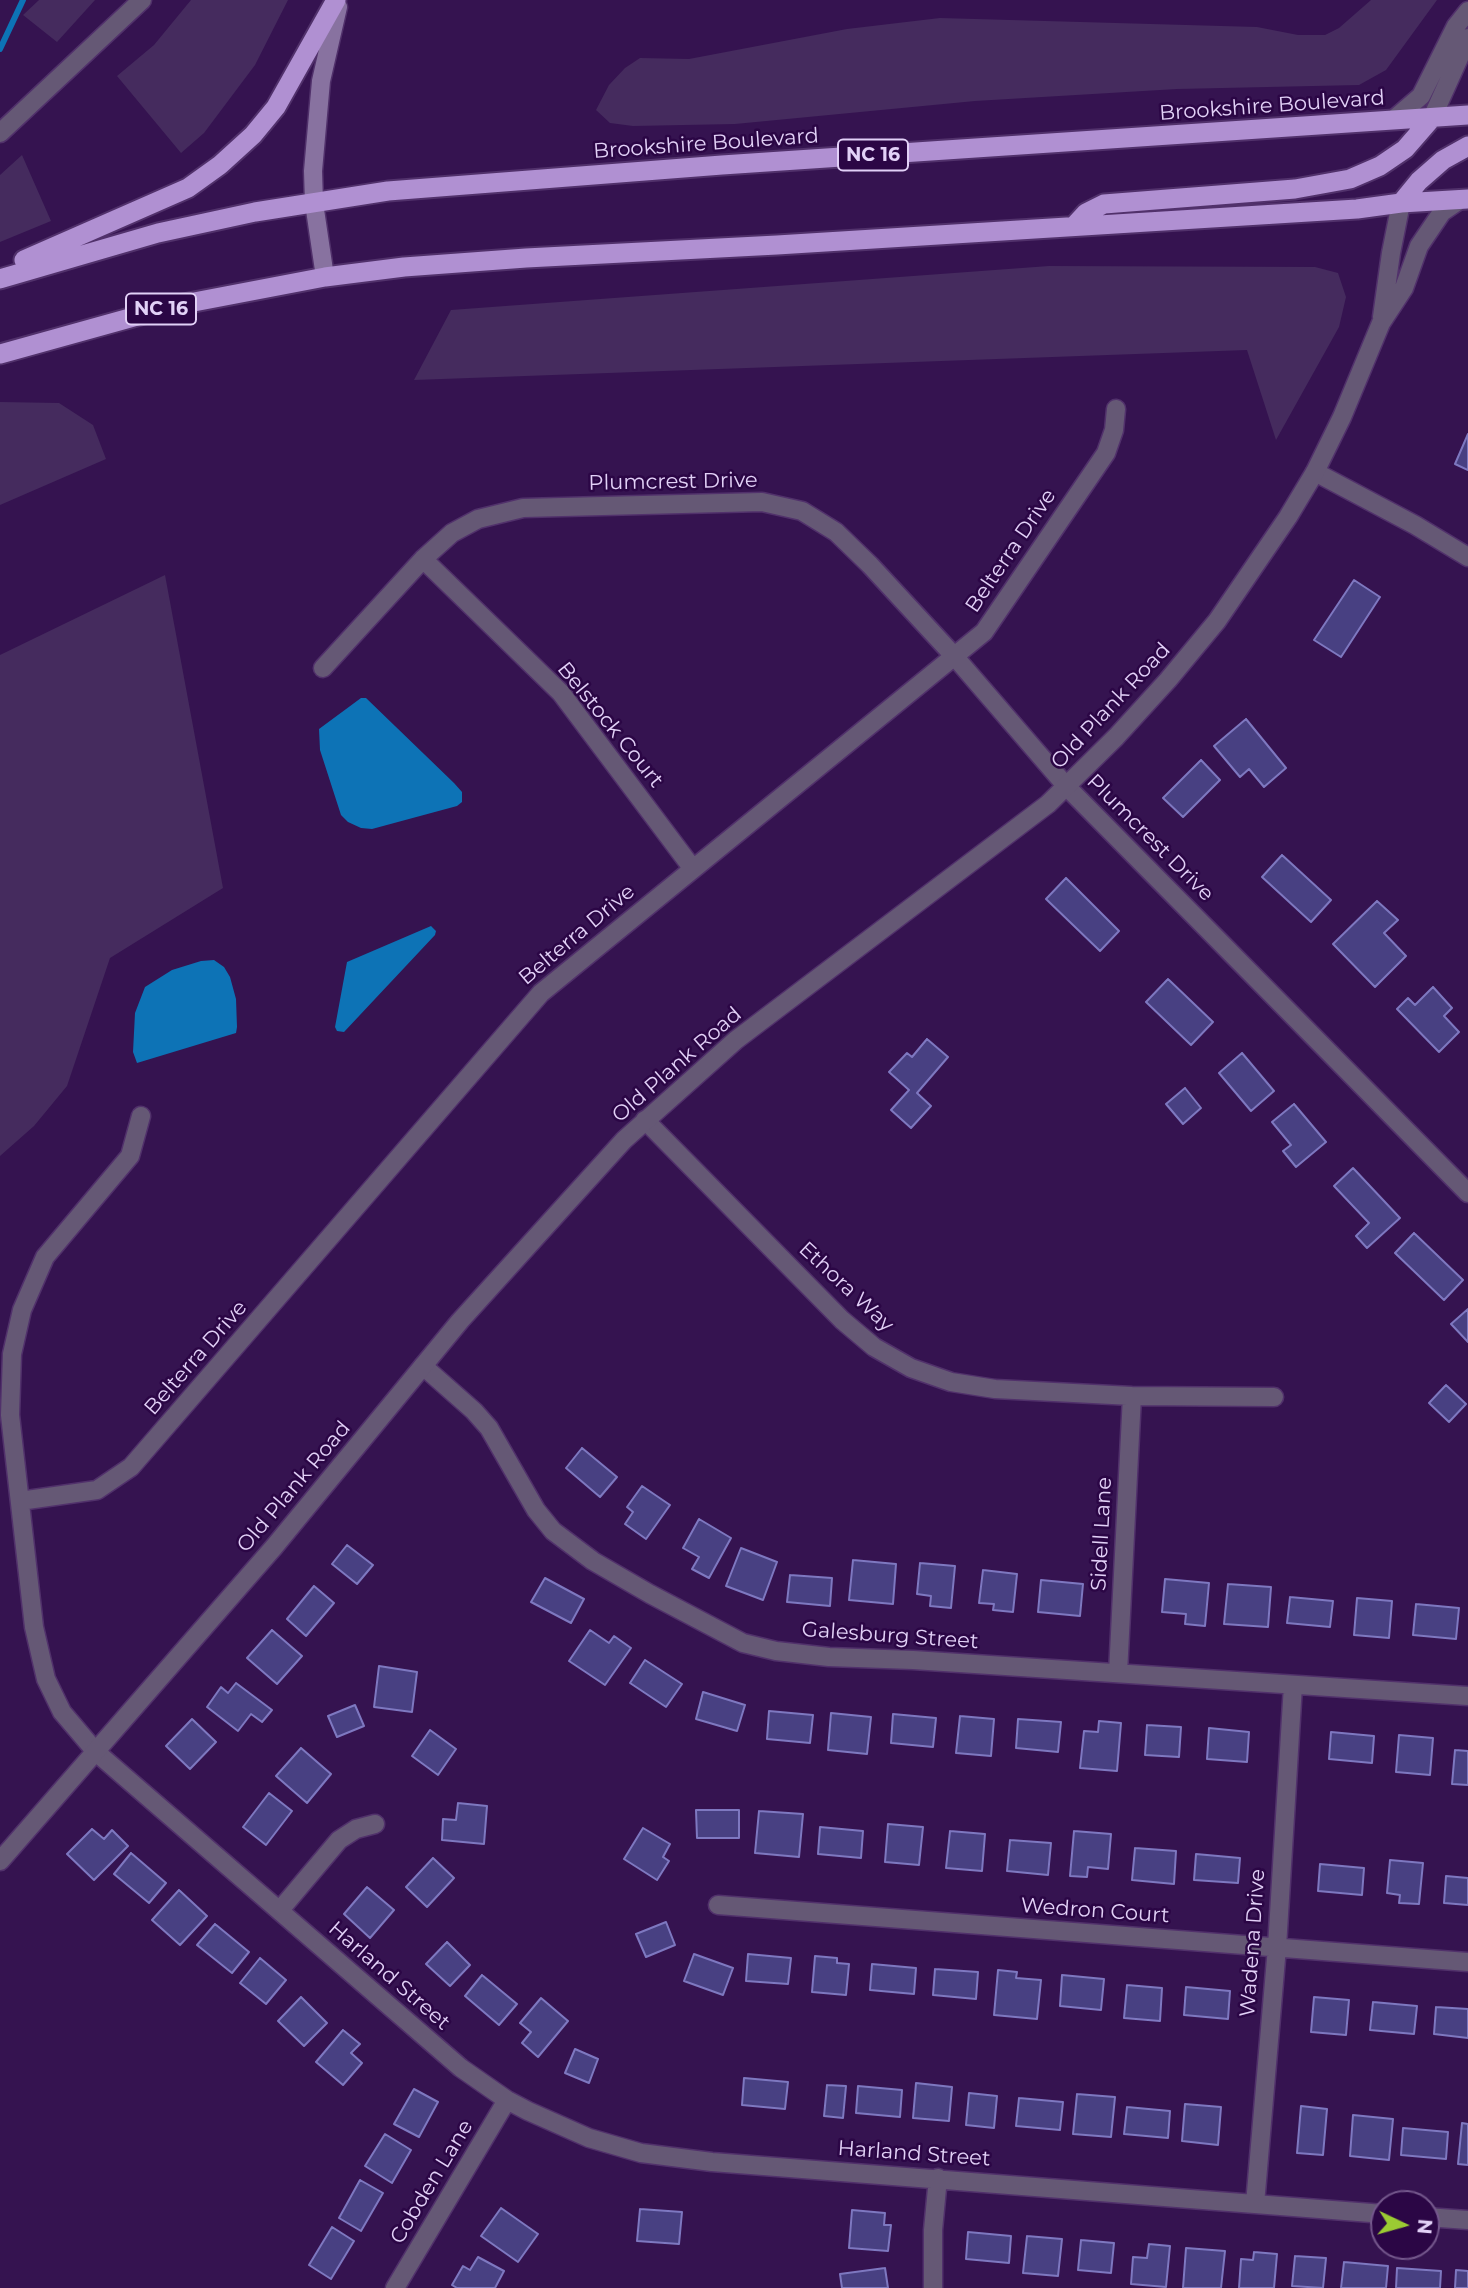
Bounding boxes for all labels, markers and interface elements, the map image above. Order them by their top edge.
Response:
street label: Brookshire Boulevard [1158,86,1386,126]
street label: Brookshire Boulevard [592,124,820,164]
road number: NC 16 [838,140,908,170]
road number: NC 16 [126,294,196,324]
street label: Plumcrest Drive [588,468,758,496]
street label: Belterra Drive [960,484,1062,618]
street label: Old Plank Road [1046,638,1176,774]
street label: Belstock Court [552,657,668,793]
street label: Plumcrest Drive [1081,769,1219,907]
street label: Belterra Drive [514,879,640,991]
street label: Old Plank Road [607,1002,747,1128]
street label: Ethora Way [793,1237,899,1337]
street label: Belterra Drive [139,1296,253,1420]
street label: Old Plank Road [232,1416,356,1558]
street label: Sidell Lane [1086,1476,1118,1592]
street label: Galesburg Street [801,1617,979,1655]
street label: Wadena Drive [1235,1868,1271,2018]
street label: Wedron Court [1020,1893,1170,1929]
street label: Harland Street [323,1916,455,2036]
street label: Cobden Lane [385,2115,479,2249]
street label: Harland Street [837,2136,991,2172]
north arrow [1370,2190,1440,2260]
text: N [1412,2218,1437,2235]

